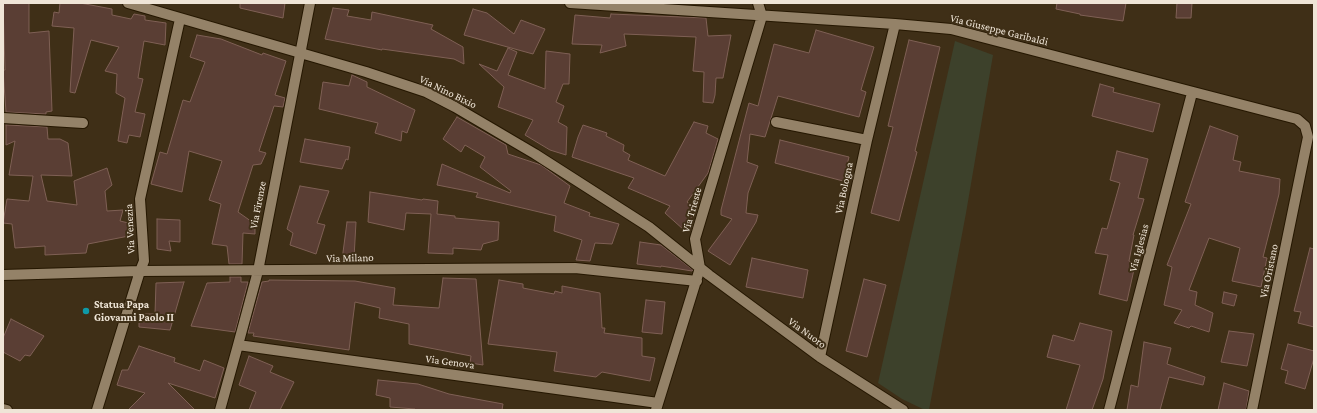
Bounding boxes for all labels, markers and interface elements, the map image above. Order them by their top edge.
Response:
street label: Via Giuseppe Garibaldi [949,11,1049,49]
street label: Via Nino Bixio [417,72,479,112]
street label: Via Bologna [832,161,856,215]
street label: Via Firenze [247,180,269,230]
street label: Via Trieste [679,186,705,234]
street label: Via Venezia [122,204,138,254]
street label: Via Iglesias [1126,223,1152,273]
street label: Via Oristano [1257,243,1281,299]
street label: Via Milano [326,251,374,265]
place label: Statua Papa Giovanni Paolo II [94,298,174,324]
marker: Statua Papa Giovanni Paolo II [81,306,91,316]
street label: Via Nuoro [785,315,829,351]
street label: Via Genova [425,352,475,372]

